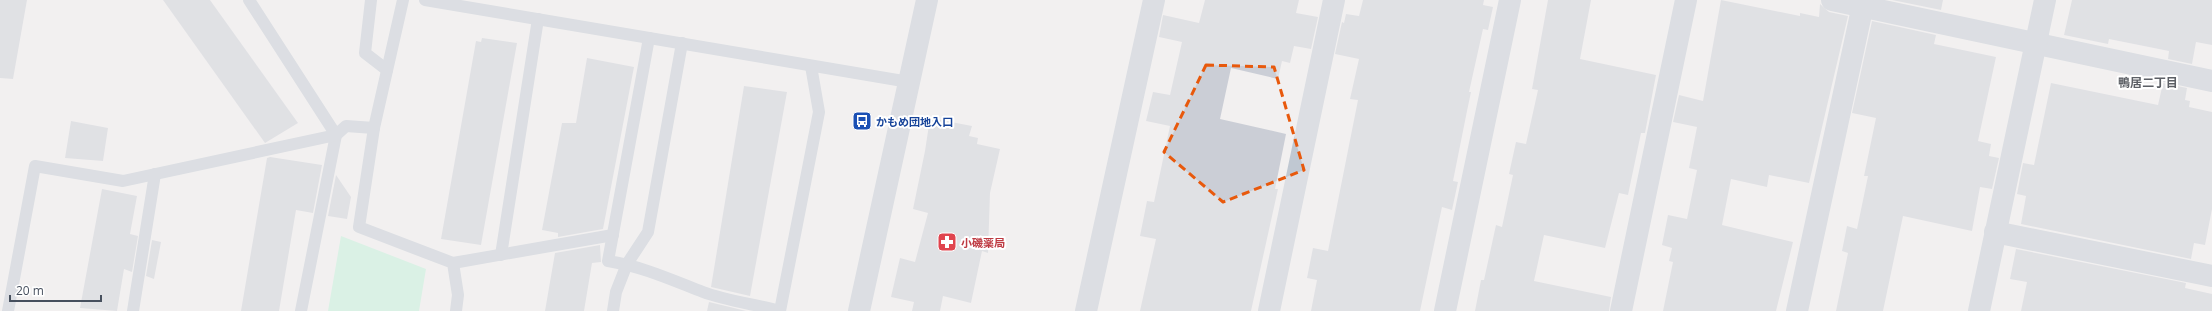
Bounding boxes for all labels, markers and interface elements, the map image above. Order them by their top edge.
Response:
district label: 鴨居二丁目 [2118,74,2178,91]
bus stop icon: かもめ団地入口 [851,110,873,132]
place label: かもめ団地入口 [876,114,953,129]
pharmacy icon: 小磯薬局 [936,231,958,253]
place label: 小磯薬局 [961,235,1005,250]
scale bar [10,277,101,303]
text: 20 m [16,282,44,299]

